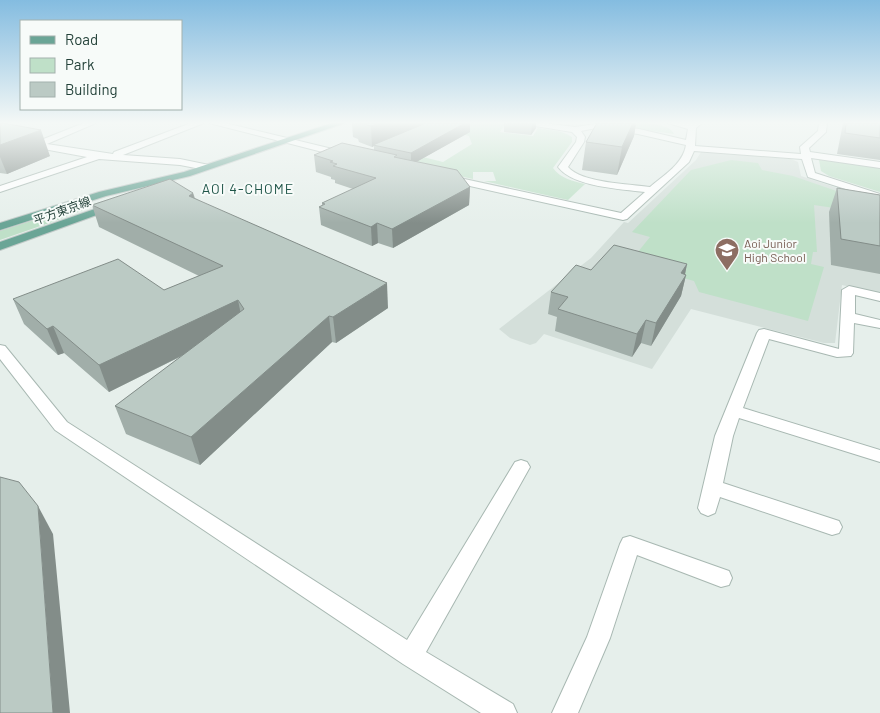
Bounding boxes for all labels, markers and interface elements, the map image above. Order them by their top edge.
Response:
legend [20,20,182,110]
text: Road [65,30,98,48]
text: Park [65,55,95,73]
text: Building [65,80,118,98]
district label: AOI 4-CHOME [202,180,294,197]
street label: 平方東京線 [31,193,93,227]
place label: Aoi Junior High School [744,236,806,264]
school or university icon: Aoi Junior High School [714,237,740,271]

